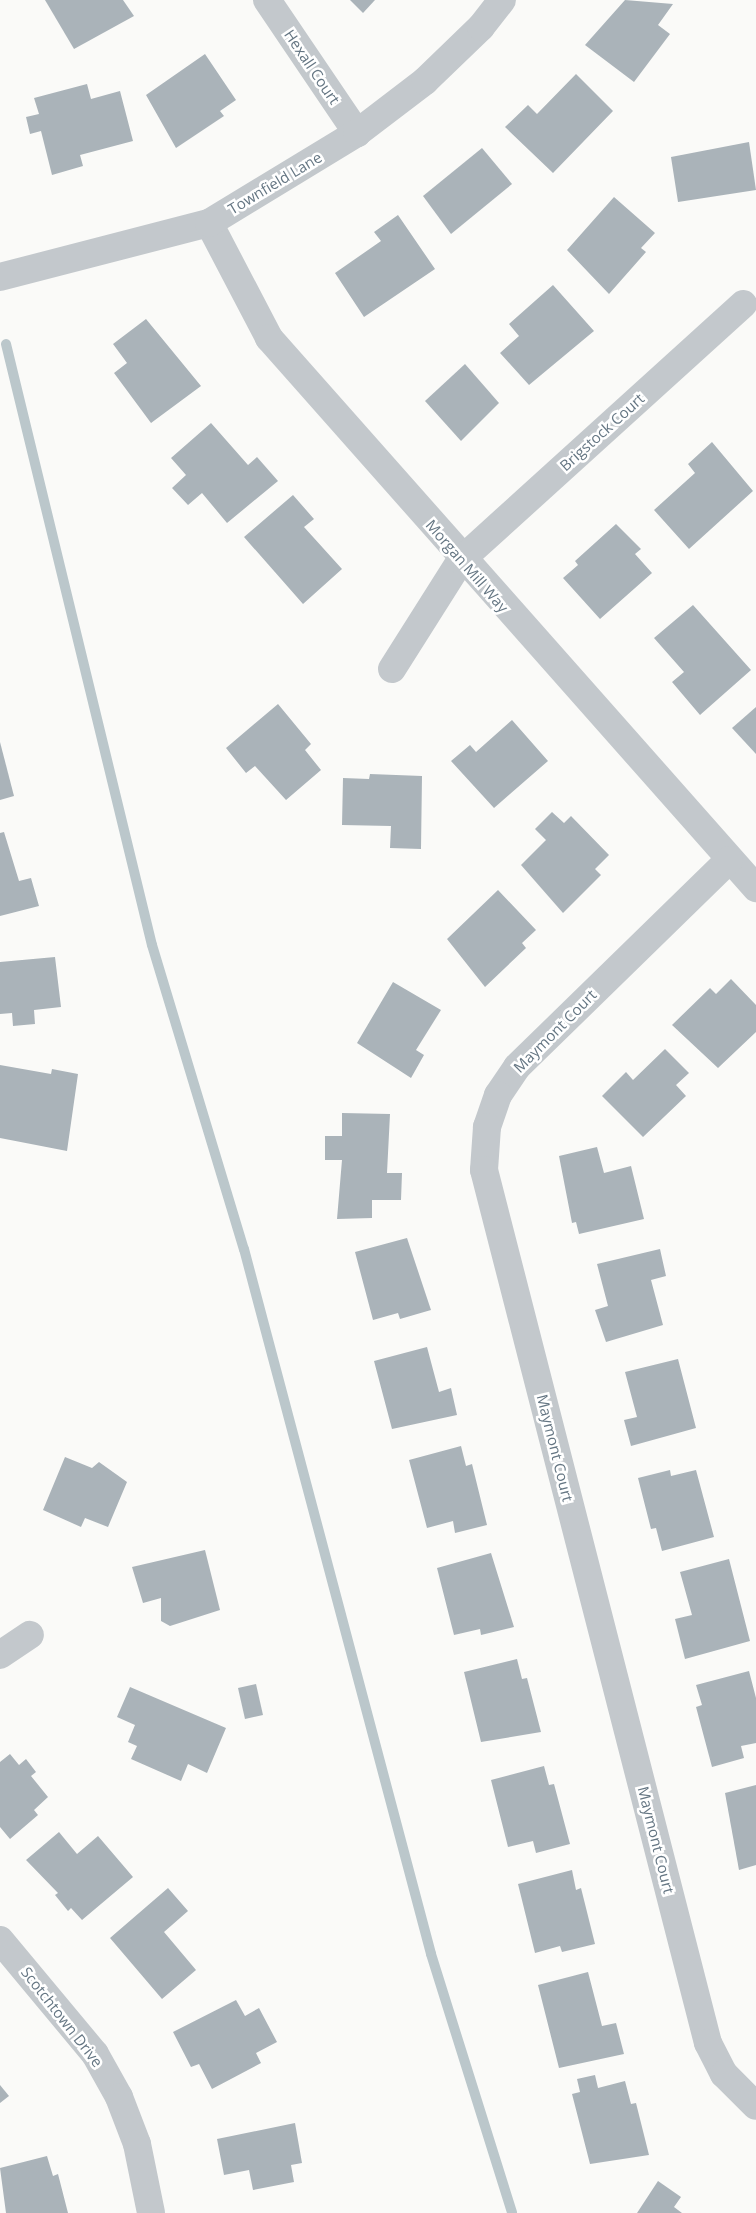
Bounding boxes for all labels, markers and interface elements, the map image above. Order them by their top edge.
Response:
street label: Hexall Court [280,26,344,108]
street label: Townfield Lane [225,148,325,218]
street label: Brigstock Court [556,389,648,475]
street label: Morgan Mill Way [422,516,512,616]
street label: Maymont Court [510,986,600,1076]
street label: Maymont Court [533,1393,577,1503]
street label: Maymont Court [634,1785,678,1895]
street label: Scotchtown Drive [17,1963,107,2071]

